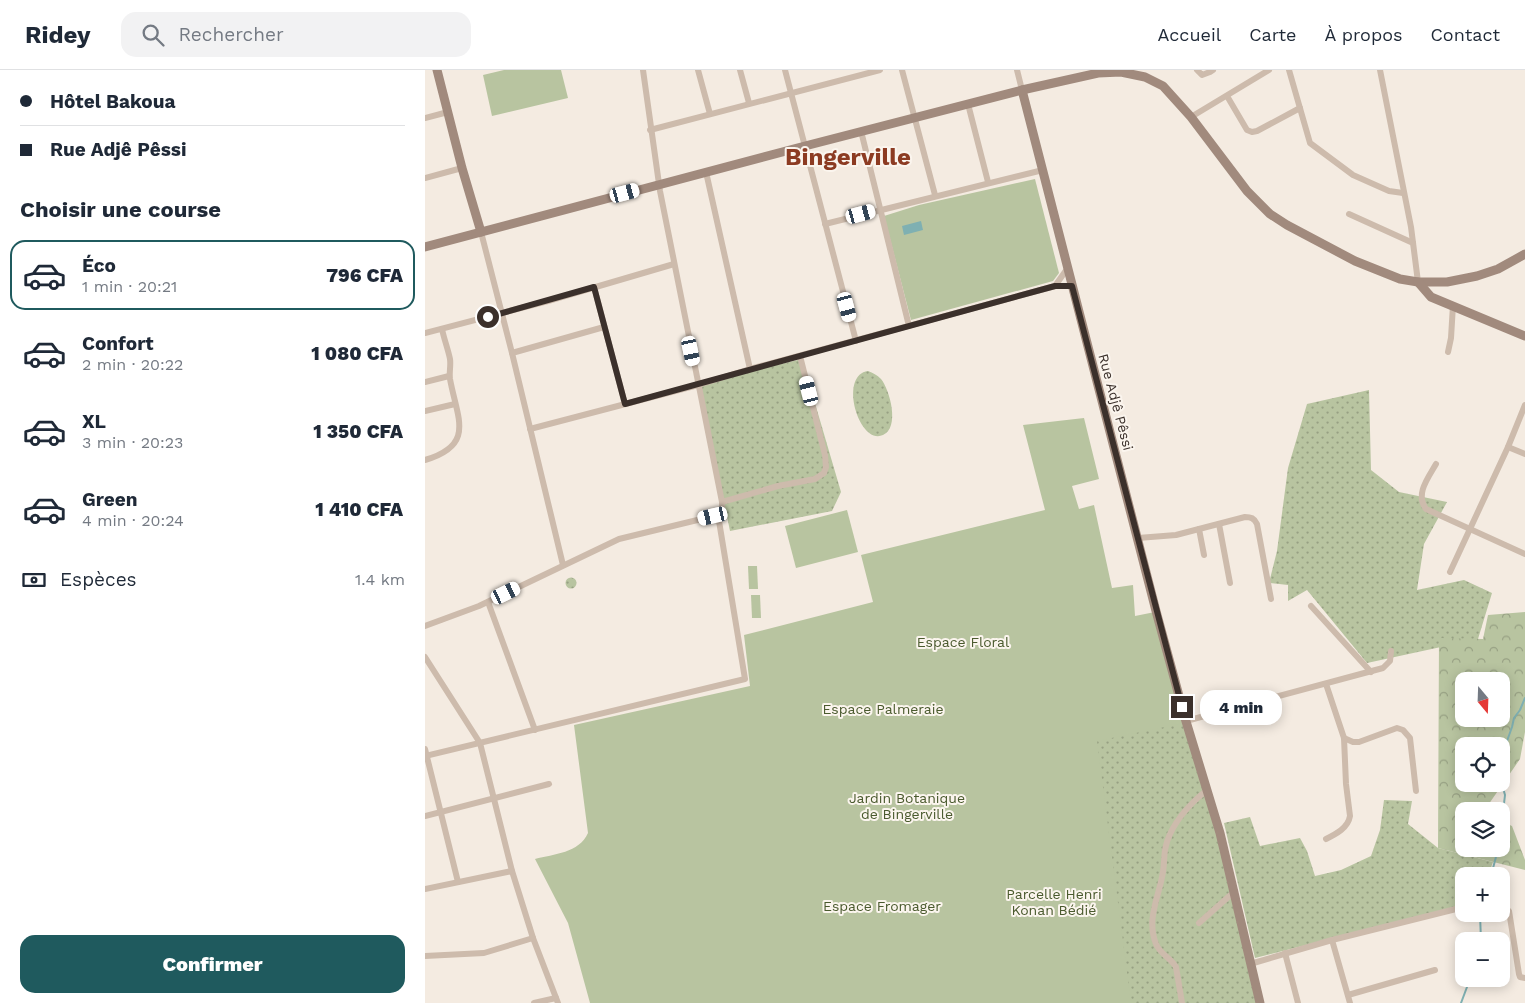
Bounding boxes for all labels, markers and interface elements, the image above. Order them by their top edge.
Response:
search box [121,12,471,57]
text: Ridey [25,21,91,49]
icon: search [139,21,167,49]
text: Rechercher [179,23,284,46]
text: Accueil [1158,24,1221,45]
text: Carte [1249,24,1296,45]
text: À propos [1324,24,1402,45]
text: Contact [1430,24,1500,45]
text: Hôtel Bakoua [50,90,175,113]
text: Rue Adjê Pêssi [50,138,186,161]
district label: Bingerville [785,143,911,171]
car [608,182,641,204]
text: Choisir une course [20,197,221,222]
car [844,203,877,225]
icon: car [22,253,67,298]
text: Éco [82,254,116,277]
text: 796 CFA [326,264,403,287]
text: 1 min · 20:21 [82,277,177,296]
car [835,291,858,323]
route start [477,306,499,328]
icon: car [22,331,67,376]
text: Confort [82,332,153,355]
car [680,335,701,367]
text: 1 080 CFA [311,342,403,365]
street label: Rue Adjê Pêssi [1095,352,1137,452]
text: 2 min · 20:22 [82,355,183,374]
car [798,375,819,407]
icon: car [22,409,67,454]
text: XL [82,410,106,433]
text: 1 350 CFA [313,420,403,443]
text: 3 min · 20:23 [82,433,183,452]
icon: car [22,487,67,532]
text: Green [82,488,138,511]
text: 1 410 CFA [315,498,403,521]
car [696,505,729,527]
text: 4 min · 20:24 [82,511,184,530]
icon: cash [20,566,48,594]
text: Espèces [60,568,137,591]
text: 1.4 km [355,570,405,589]
car [489,580,522,606]
park label: Espace Floral [917,634,1010,650]
north arrow [1455,672,1510,728]
map controls [1455,672,1510,987]
callout: 4 min [1199,690,1282,724]
route end [1171,696,1193,718]
text: 4 min [1219,698,1263,717]
park label: Espace Palmeraie [822,701,944,717]
button: locate [1455,737,1510,792]
park label: Jardin Botanique de Bingerville [849,790,965,822]
button: layers [1455,802,1510,857]
button: + [1455,867,1510,922]
park label: Parcelle Henri Konan Bédié [1006,886,1102,918]
park label: Espace Fromager [823,898,941,914]
button: − [1455,932,1510,987]
button: Confirmer [20,935,405,993]

